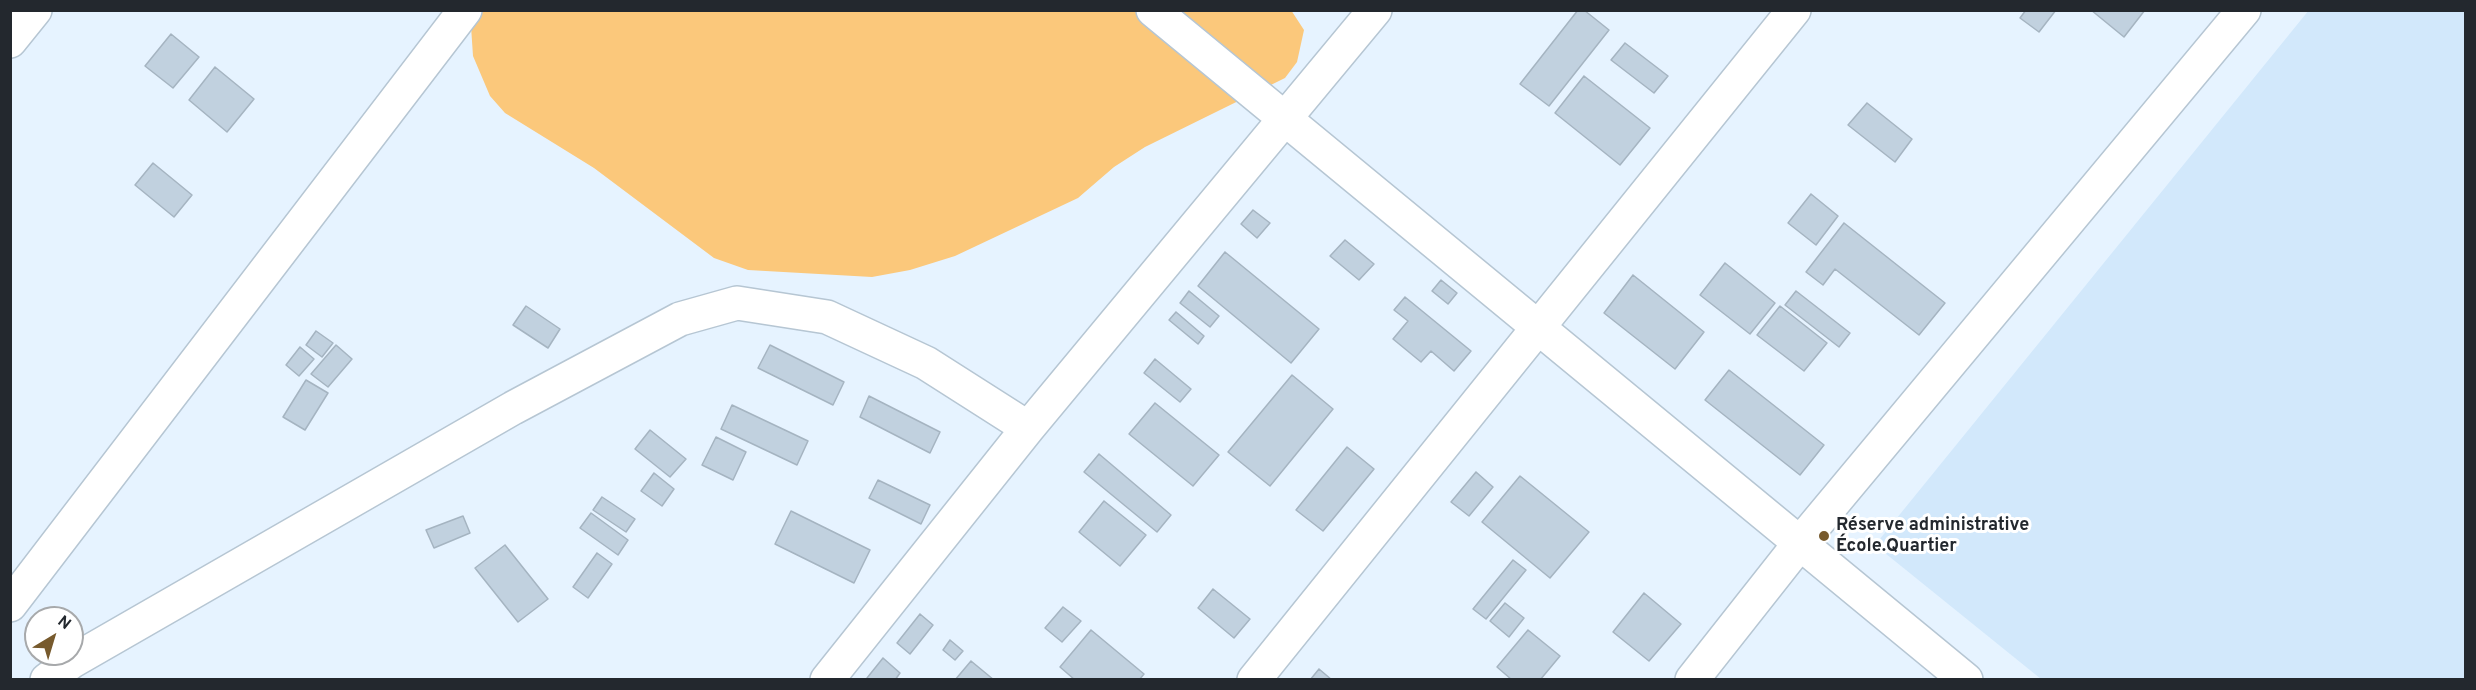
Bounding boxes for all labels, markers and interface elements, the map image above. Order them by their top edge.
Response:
place label: Réserve administrative École.Quartier [1836,515,2029,558]
marker: Réserve administrative École.Quartier [1817,529,1831,543]
north arrow [24,606,84,666]
text: N [53,612,75,635]

